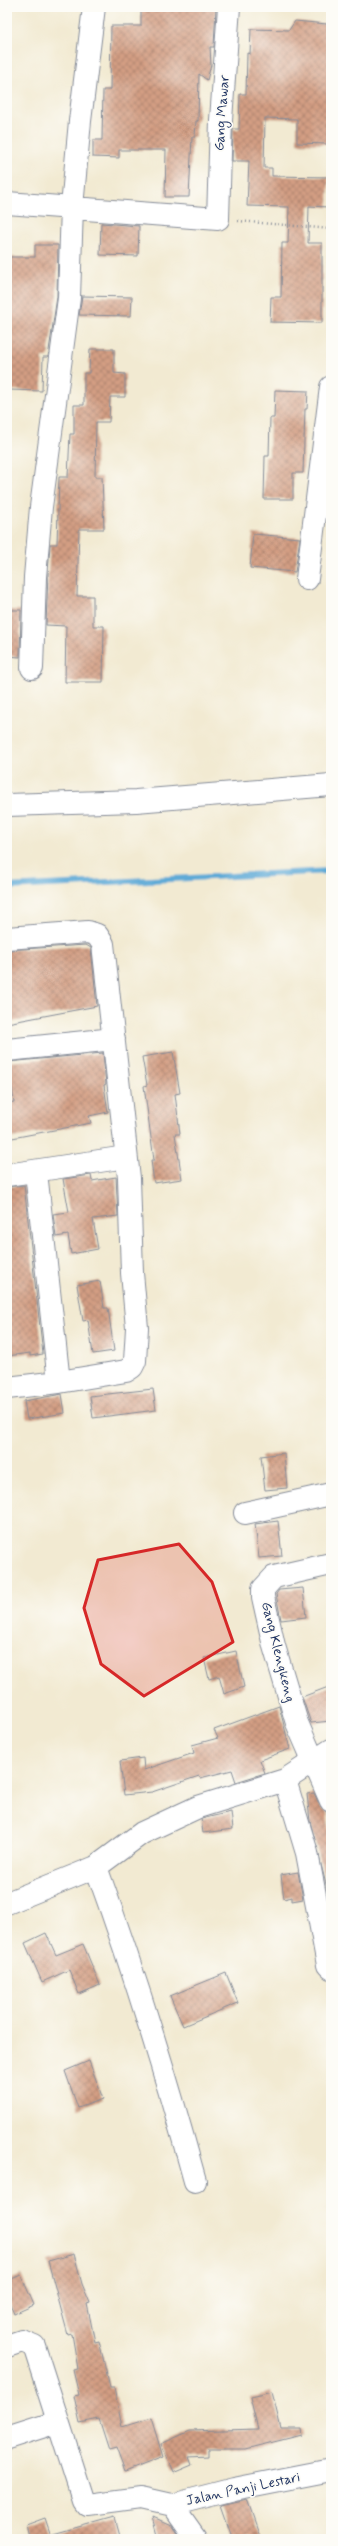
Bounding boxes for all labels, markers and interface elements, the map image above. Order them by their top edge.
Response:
street label: Gang Mawar [210,74,235,152]
street label: Gang Klengkeng [256,1600,299,1704]
street label: Jalan Panji Lestari [184,2468,302,2510]

